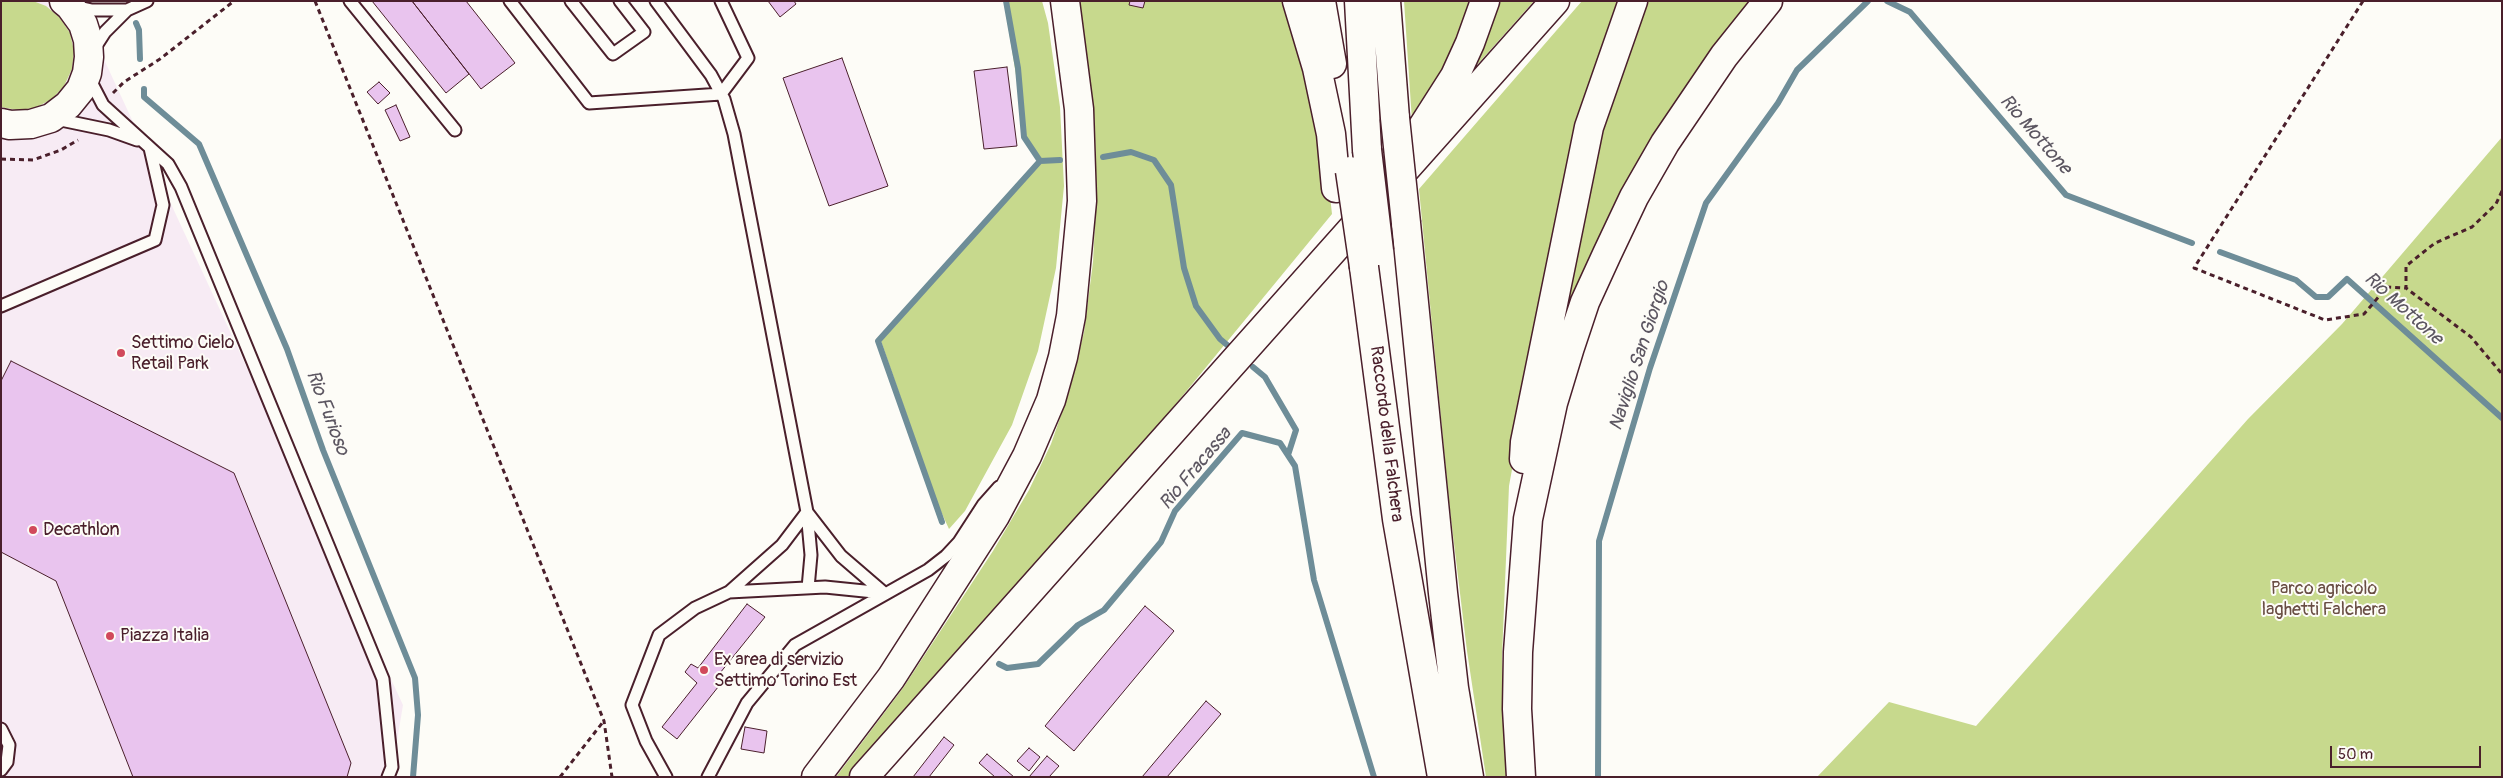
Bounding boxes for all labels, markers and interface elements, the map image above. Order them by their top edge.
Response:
water label: Rio Mottone [1994,91,2076,179]
water label: Rio Mottone [2359,268,2447,350]
water label: Naviglio San Giorgio [1605,278,1675,434]
place label: Settimo Cielo Retail Park [131,332,234,374]
street label: Raccordo della Falchera [1364,345,1408,523]
marker: Settimo Cielo Retail Park [115,347,127,359]
water label: Rio Furioso [300,367,354,459]
water label: Rio Fracassa [1155,423,1237,515]
place label: Decathlon [43,519,120,541]
marker: Decathlon [27,524,39,536]
park label: Parco agricolo laghetti Falchera [2262,578,2386,620]
place label: Piazza Italia [120,625,209,647]
marker: Piazza Italia [104,630,116,642]
place label: Ex area di servizio Settimo Torino Est [714,649,857,692]
marker: Ex area di servizio Settimo Torino Est [698,664,710,676]
scale bar [2333,736,2484,768]
text: 50 m [2338,745,2373,764]

